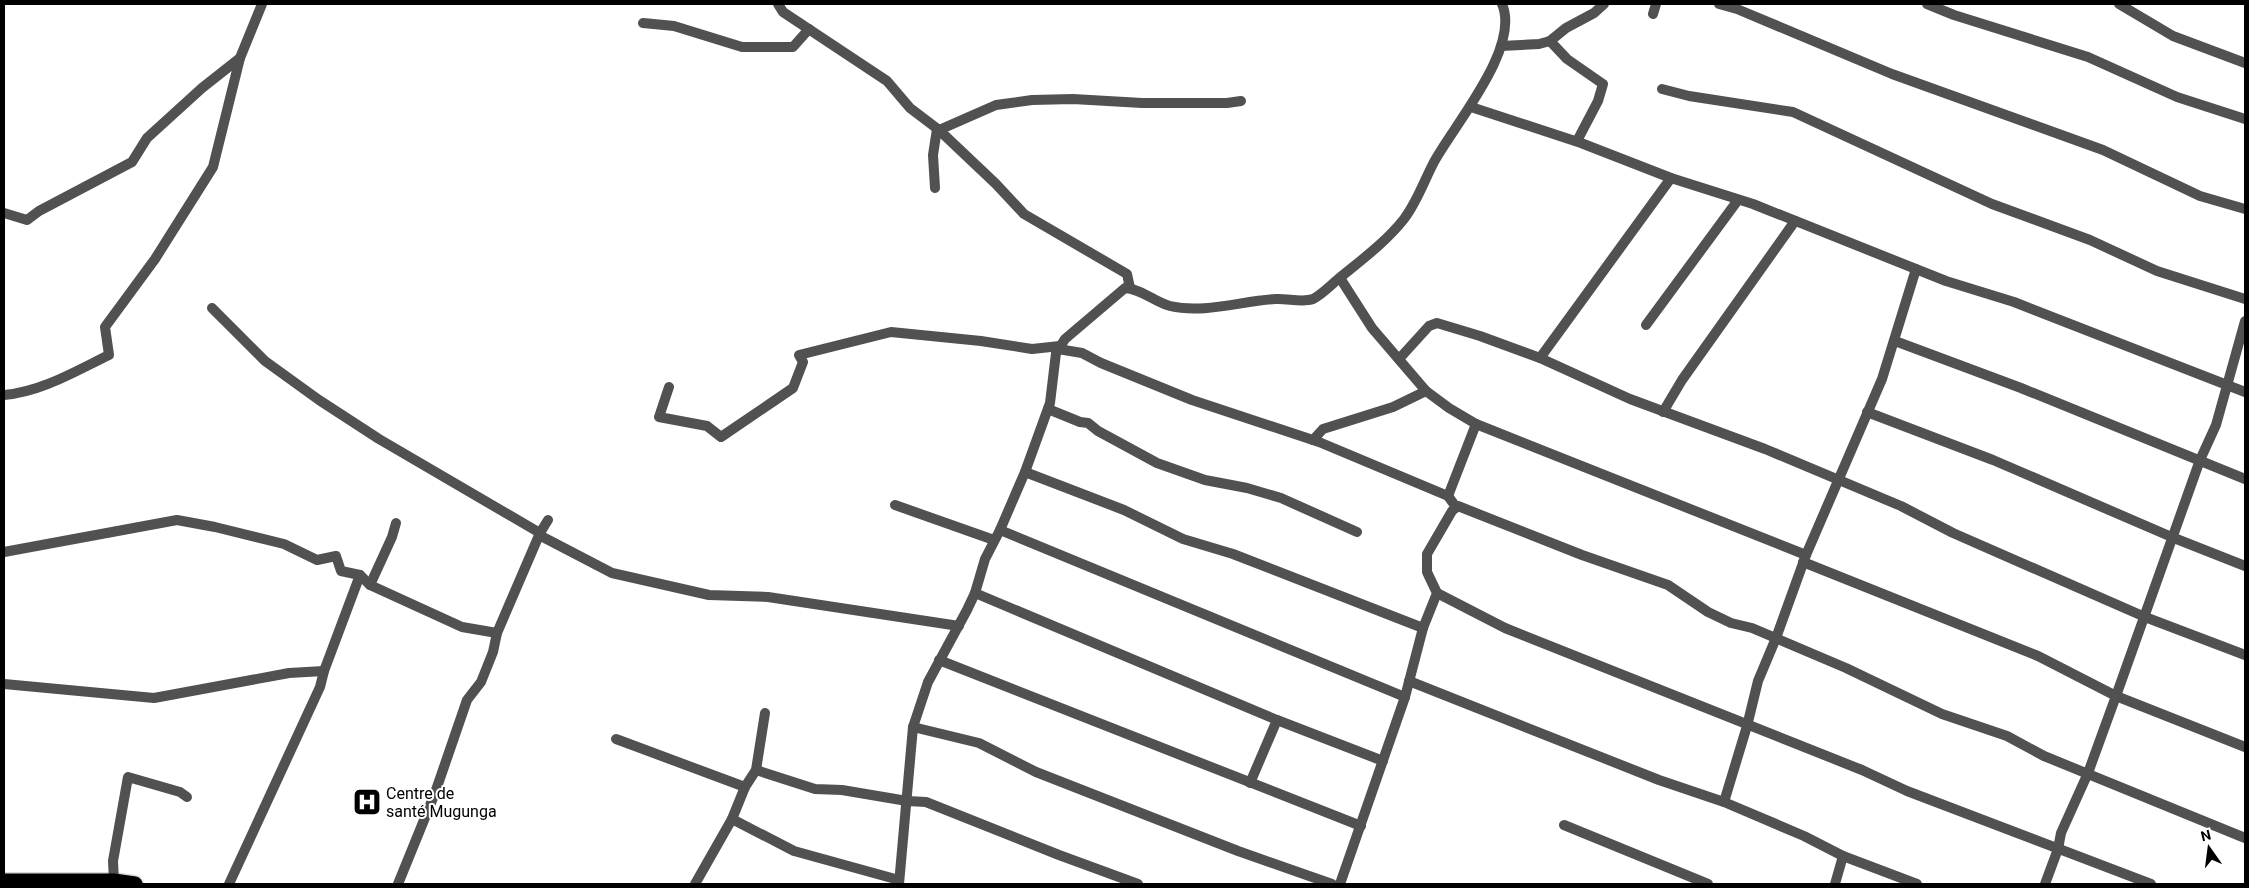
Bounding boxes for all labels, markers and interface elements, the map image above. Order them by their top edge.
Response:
place label: Centre de santé Mugunga [386,784,497,821]
hospital icon: Centre de santé Mugunga [352,787,382,817]
north arrow [2184,823,2234,873]
text: N [2199,826,2213,844]

